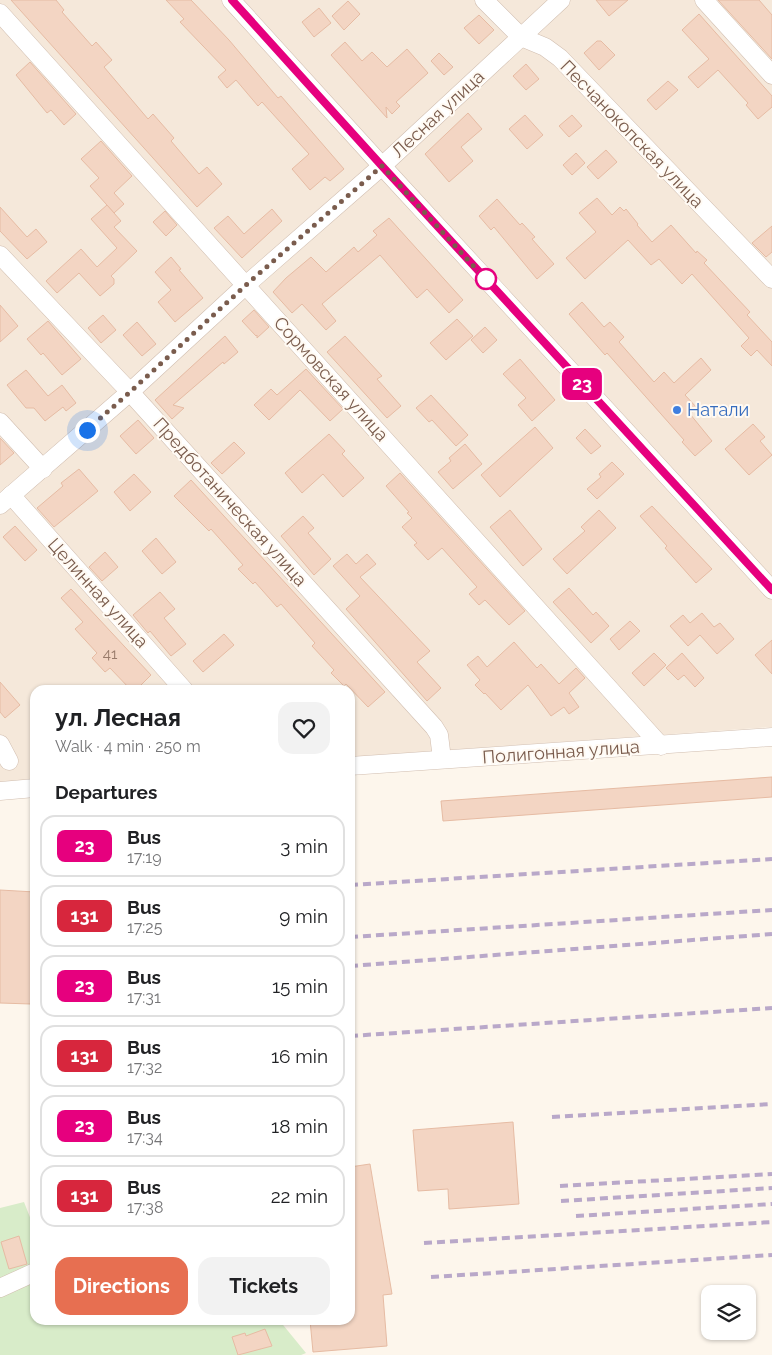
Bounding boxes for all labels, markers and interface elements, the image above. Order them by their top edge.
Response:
street label: Песчанокопская улица [556,56,708,212]
street label: Лесная улица [387,66,488,162]
unlabelled marker [475,268,497,290]
street label: Сормовская улица [270,312,393,445]
line badge: 23 [560,368,604,400]
text: 23 [572,373,592,394]
place label: Натали [687,399,749,420]
marker: Натали [671,404,683,416]
street label: Предботаническая улица [149,413,312,590]
your location [75,418,100,443]
street label: Целинная улица [44,534,153,652]
house number: 41 [103,645,118,663]
button: heart [278,702,330,754]
text: ул. Лесная [55,703,181,732]
street label: Полигонная улица [482,736,640,767]
text: Walk · 4 min · 250 m [55,737,201,756]
text: Departures [55,781,157,803]
text: Bus [127,826,161,848]
text: 23 [74,835,95,856]
text: 3 min [280,835,328,857]
text: 17:19 [127,848,162,867]
text: Bus [127,896,161,918]
text: 131 [71,905,98,926]
text: 9 min [279,905,328,927]
text: 17:25 [127,918,162,937]
text: Bus [127,966,161,988]
text: 23 [74,975,95,996]
text: 15 min [272,975,328,997]
text: 17:31 [127,988,161,1007]
text: Bus [127,1036,161,1058]
text: 131 [71,1045,98,1066]
text: 16 min [271,1045,328,1067]
text: 17:32 [127,1058,162,1077]
text: Bus [127,1106,161,1128]
text: 23 [74,1115,95,1136]
text: 18 min [271,1115,328,1137]
text: 17:34 [127,1128,163,1147]
text: Bus [127,1176,161,1198]
text: 131 [71,1185,98,1206]
text: 22 min [271,1185,328,1207]
text: 17:38 [127,1198,163,1217]
button: Directions [55,1257,188,1315]
button: Tickets [198,1257,330,1315]
map controls [701,1285,756,1340]
button: layers [701,1285,756,1340]

